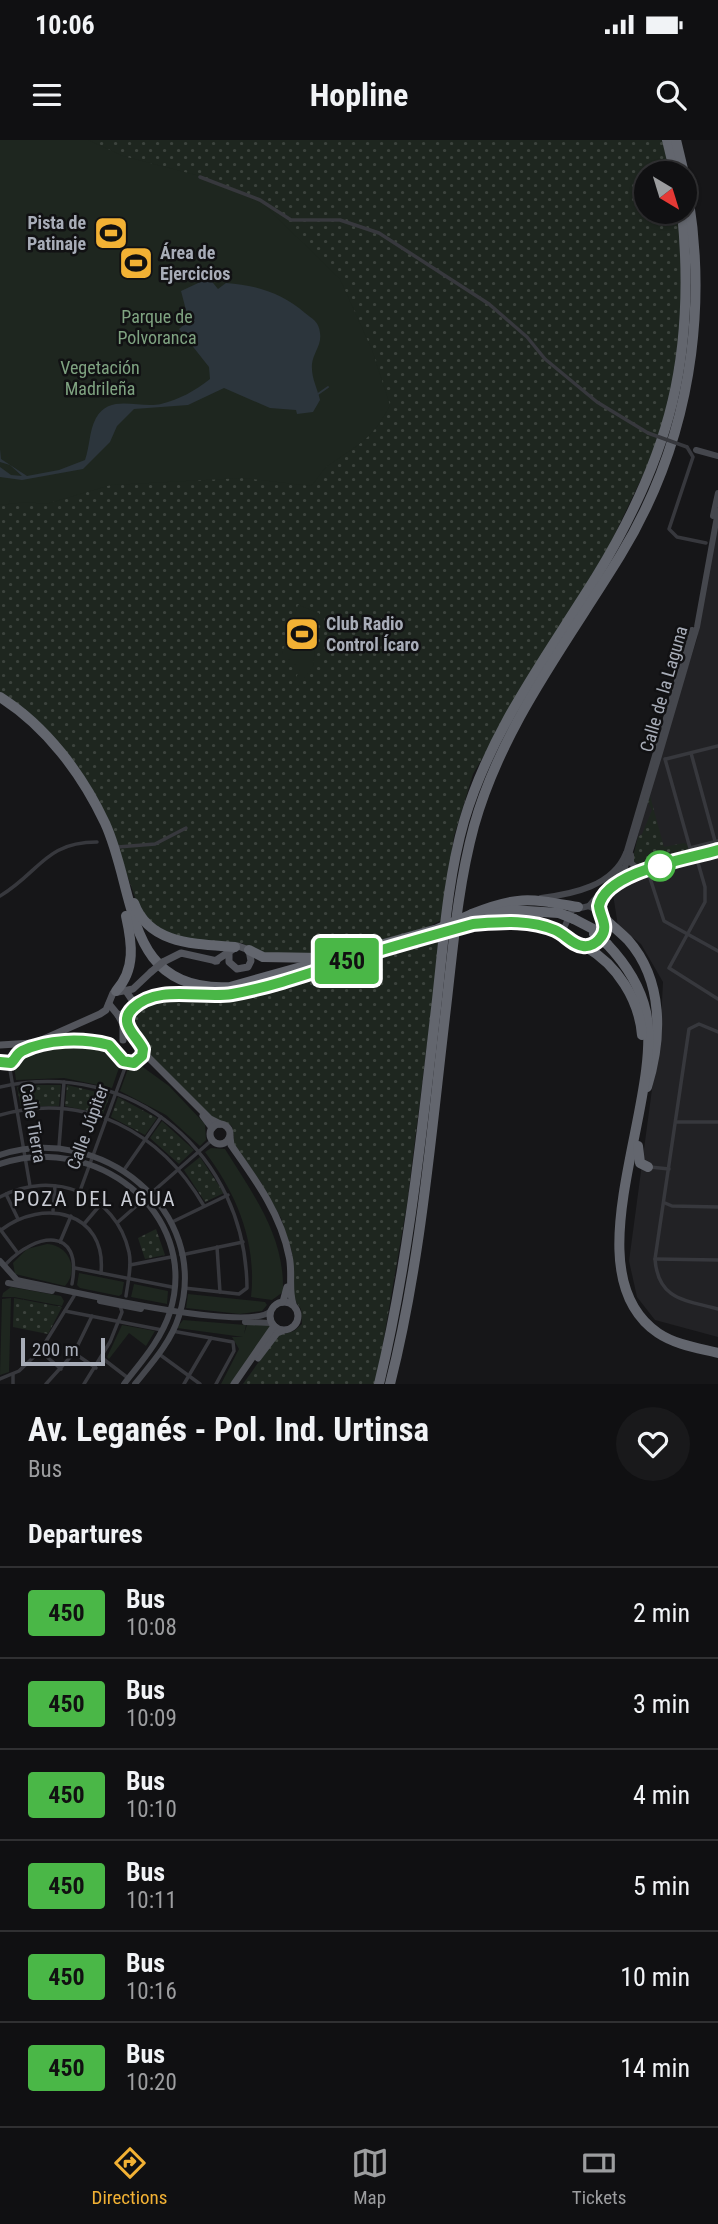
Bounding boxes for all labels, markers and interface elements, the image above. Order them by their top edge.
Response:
text: 10:06 [35,10,95,40]
icon: menu [28,76,66,114]
text: Hopline [310,76,408,114]
icon: search [652,76,690,114]
north arrow [634,161,696,224]
map controls [634,161,697,224]
place label: Pista de Patinaje [27,212,86,254]
sports icon: Pista de Patinaje [92,214,130,252]
place label: Área de Ejercicios [160,242,230,284]
sports icon: Área de Ejercicios [117,244,155,282]
park label: Parque de Polvoranca [117,306,197,348]
park label: Vegetación Madrileña [60,357,140,399]
place label: Club Radio Control Ícaro [326,613,419,655]
sports icon: Club Radio Control Ícaro [283,615,321,653]
street label: Calle de la Laguna [635,623,692,754]
unlabelled marker [645,851,675,881]
line badge: 450 [307,938,387,984]
text: 450 [329,947,365,975]
street label: Calle Tierra [16,1081,51,1164]
street label: Calle Júpiter [62,1081,113,1172]
district label: POZA DEL AGUA [13,1187,177,1211]
scale bar [21,1335,105,1367]
text: 200 m [32,1338,79,1361]
button: heart [616,1407,690,1481]
text: Av. Leganés - Pol. Ind. Urtinsa [28,1410,429,1449]
text: Bus [28,1456,62,1483]
text: Departures [28,1519,143,1549]
text: Bus [126,1584,165,1614]
text: 2 min [633,1598,690,1628]
text: 450 [48,1599,85,1627]
text: 10:08 [126,1614,177,1641]
text: Bus [126,1675,165,1705]
text: 3 min [633,1689,690,1719]
text: 450 [48,1690,85,1718]
text: 10:09 [126,1705,177,1732]
text: Bus [126,1766,165,1796]
text: 4 min [633,1780,690,1810]
text: 450 [48,1781,85,1809]
text: 10:10 [126,1796,177,1823]
text: Bus [126,1857,165,1887]
text: 5 min [633,1871,690,1901]
text: 450 [48,1872,85,1900]
text: 10:11 [126,1887,177,1914]
text: Bus [126,1948,165,1978]
text: 10 min [620,1962,690,1992]
text: 450 [48,1963,85,1991]
text: 10:16 [126,1978,177,2005]
text: Bus [126,2039,165,2069]
text: 14 min [620,2053,690,2083]
text: 450 [48,2054,85,2082]
text: 10:20 [126,2069,177,2096]
tab: Directions [92,2144,167,2209]
tab: Map [351,2144,389,2209]
tab: Tickets [572,2144,626,2209]

